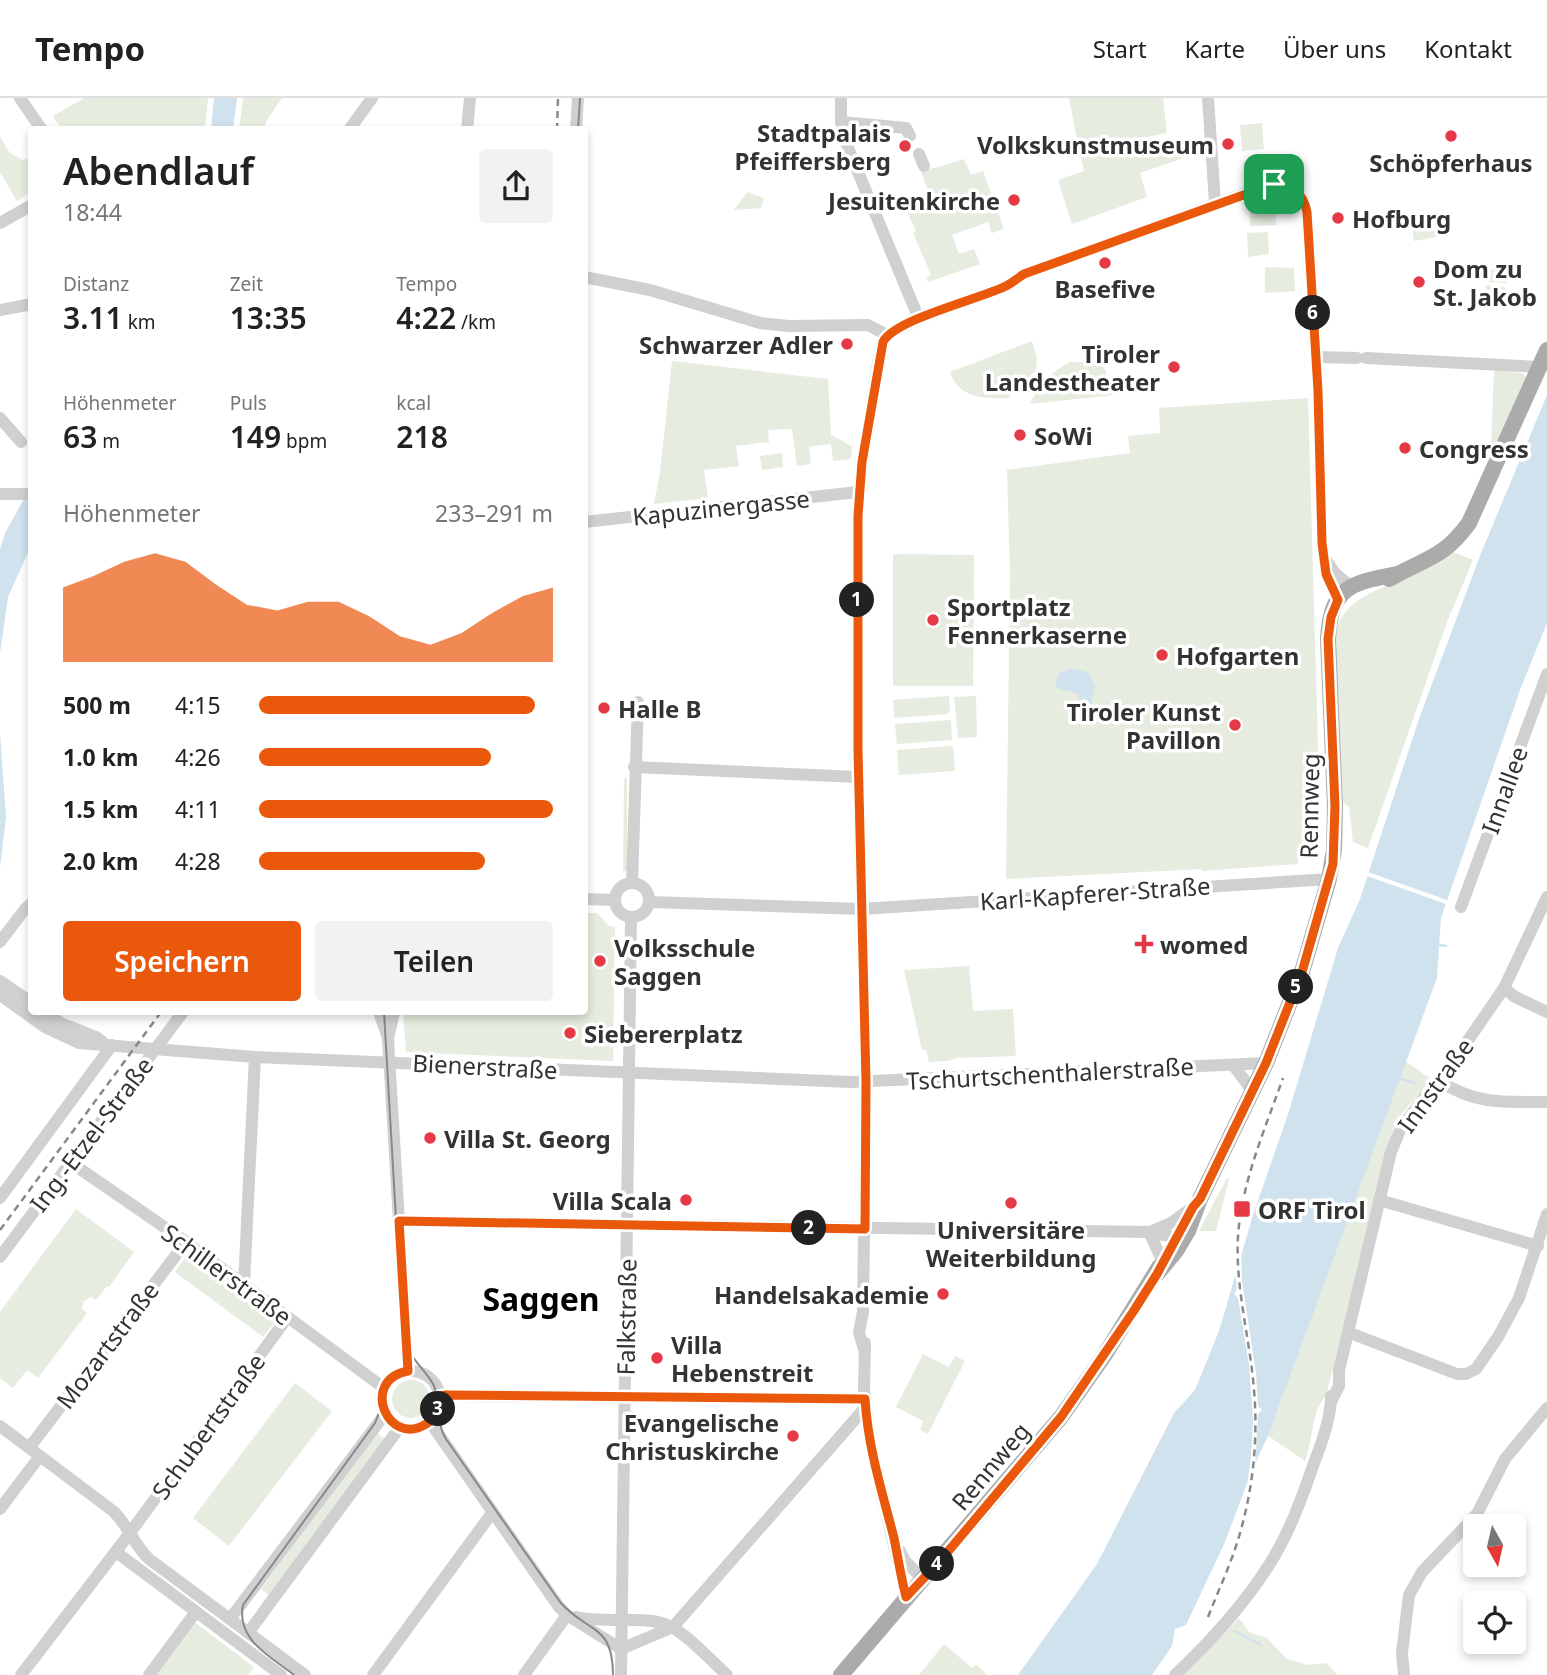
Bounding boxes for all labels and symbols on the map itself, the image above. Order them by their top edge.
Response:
place label: Stadtpalais Pfeiffersberg [735,116,891,177]
place label: Volkskunstmuseum [977,128,1214,161]
marker: Schöpferhaus [1443,128,1459,144]
marker: Volkskunstmuseum [1220,136,1236,152]
marker: Stadtpalais Pfeiffersberg [897,138,913,154]
place label: Schöpferhaus [1369,146,1533,179]
pin [1244,154,1304,214]
place label: Jesuitenkirche [826,184,1000,217]
marker: Jesuitenkirche [1006,192,1022,208]
place label: Hofburg [1352,202,1451,235]
marker: Hofburg [1330,210,1346,226]
place label: Dom zu St. Jakob [1433,252,1537,313]
marker: Basefive [1097,255,1113,271]
place label: Basefive [1054,272,1156,305]
marker: Dom zu St. Jakob [1411,274,1427,290]
pin: 6 [1296,296,1330,330]
place label: Schwarzer Adler [639,328,833,361]
marker: Schwarzer Adler [839,336,855,352]
place label: Tiroler Landestheater [985,337,1160,398]
marker: Tiroler Landestheater [1166,359,1182,375]
place label: SoWi [1034,419,1093,452]
marker: SoWi [1012,427,1028,443]
place label: Congress [1419,432,1529,465]
marker: Congress [1397,440,1413,456]
street label: Kapuzinergasse [631,481,811,533]
pin: 1 [840,582,874,618]
place label: Sportplatz Fennerkaserne [947,590,1127,651]
marker: Sportplatz Fennerkaserne [925,612,941,628]
place label: Hofgarten [1176,639,1299,672]
marker: Hofgarten [1154,647,1170,663]
place label: Halle B [618,692,702,725]
place label: Tiroler Kunst Pavillon [1067,695,1221,756]
marker: Halle B [596,700,612,716]
marker: Tiroler Kunst Pavillon [1227,717,1243,733]
street label: Innallee [1473,742,1535,838]
street label: Rennweg [1292,753,1326,859]
street label: Karl-Kapferer-Straße [979,868,1211,918]
place label: womed [1160,928,1248,961]
place label: Volksschule Saggen [614,931,755,992]
marker: womed [1134,934,1154,954]
marker: Volksschule Saggen [592,953,608,969]
pin: 5 [1278,970,1314,1004]
place label: Siebererplatz [584,1017,743,1050]
marker: Siebererplatz [562,1025,578,1041]
street label: Innstraße [1389,1031,1481,1139]
street label: Bienerstraße [412,1046,558,1086]
street label: Tschurtschenthalerstraße [905,1049,1195,1097]
street label: Ing.-Etzel-Straße [22,1050,160,1218]
place label: Villa St. Georg [444,1122,611,1155]
marker: Villa St. Georg [422,1130,438,1146]
place label: Villa Scala [553,1184,672,1217]
marker: Villa Scala [678,1192,694,1208]
place label: ORF Tirol [1258,1193,1366,1226]
marker: Universitäre Weiterbildung [1003,1195,1019,1211]
marker: ORF Tirol [1232,1199,1252,1219]
pin: 2 [792,1210,826,1246]
place label: Universitäre Weiterbildung [926,1213,1096,1274]
street label: Schillerstraße [155,1216,299,1332]
street label: Falkstraße [608,1258,644,1376]
street label: Mozartstraße [48,1275,166,1415]
district label: Saggen [482,1277,600,1320]
place label: Handelsakademie [714,1278,929,1311]
marker: Handelsakademie [935,1286,951,1302]
place label: Villa Hebenstreit [671,1328,813,1389]
street label: Schubertstraße [144,1346,272,1506]
marker: Villa Hebenstreit [649,1350,665,1366]
pin: 3 [420,1392,456,1426]
place label: Evangelische Christuskirche [605,1406,779,1467]
street label: Rennweg [944,1415,1036,1517]
marker: Evangelische Christuskirche [785,1428,801,1444]
north arrow [1463,1514,1526,1577]
pin: 4 [920,1546,954,1582]

